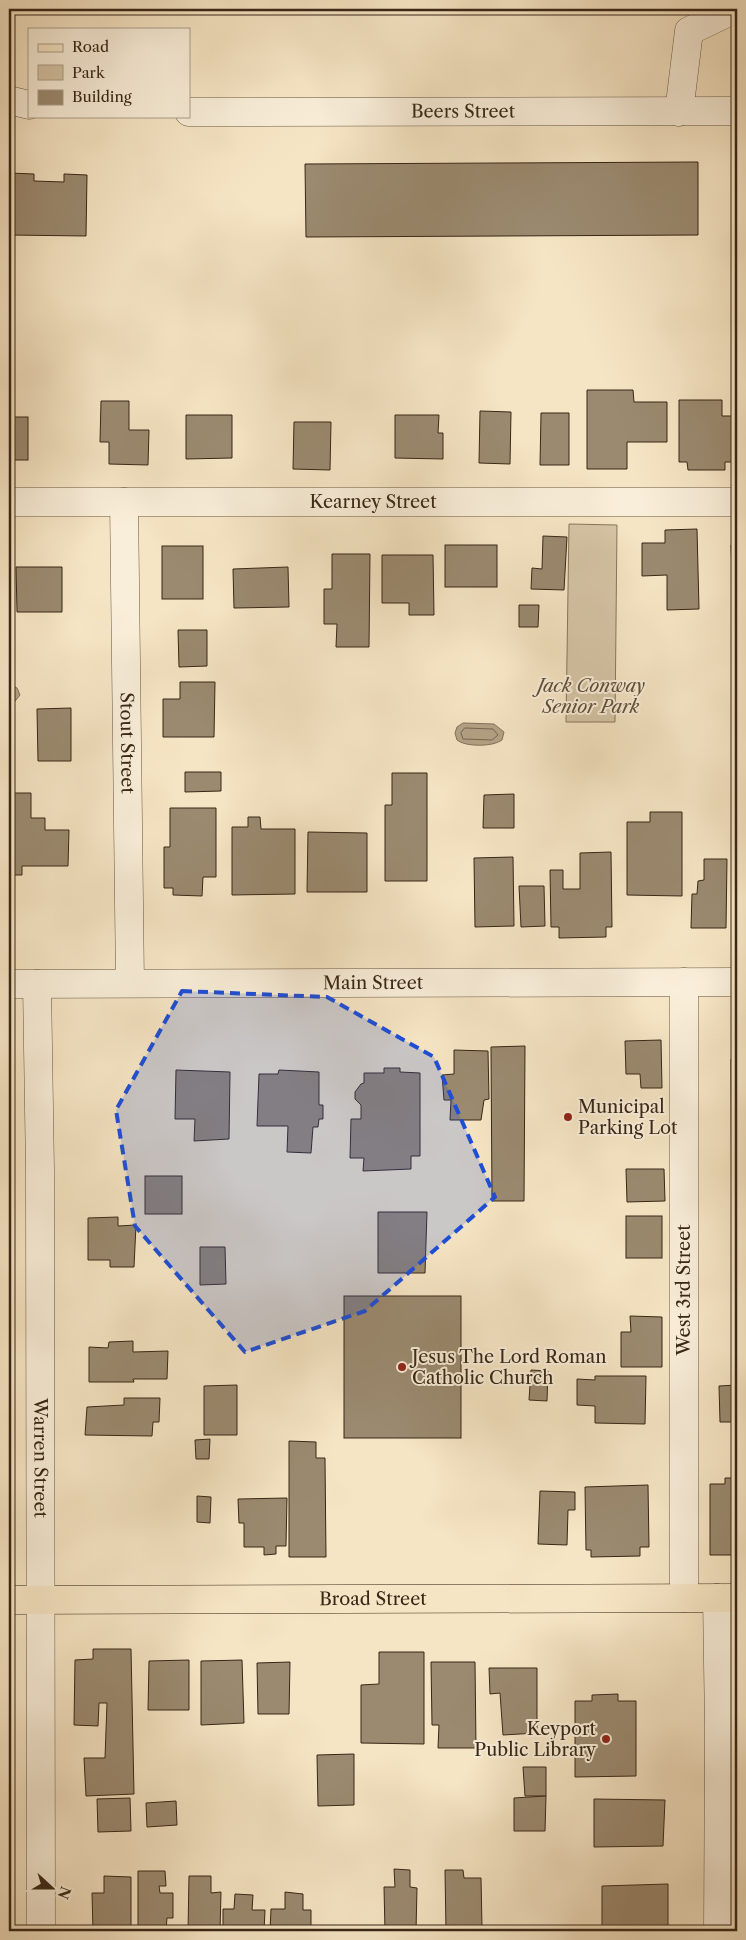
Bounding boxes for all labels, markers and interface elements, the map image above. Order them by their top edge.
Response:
legend [28,28,190,118]
text: Road [72,37,109,56]
text: Park [72,63,106,82]
text: Building [72,87,132,106]
street label: Beers Street [411,100,516,123]
street label: Kearney Street [309,491,437,513]
park label: Jack Conway Senior Park [532,675,645,718]
street label: Stout Street [115,692,139,795]
street label: Main Street [323,972,424,994]
place label: Municipal Parking Lot [578,1096,678,1139]
marker: Municipal Parking Lot [562,1111,574,1123]
street label: West 3rd Street [673,1224,695,1357]
place label: Jesus The Lord Roman Catholic Church [409,1346,606,1389]
marker: Jesus The Lord Roman Catholic Church [396,1361,408,1373]
street label: Warren Street [29,1397,51,1519]
street label: Broad Street [319,1588,427,1610]
place label: Keyport Public Library [474,1718,597,1761]
marker: Keyport Public Library [600,1733,612,1745]
north arrow [28,1862,78,1912]
text: N [54,1884,75,1902]

